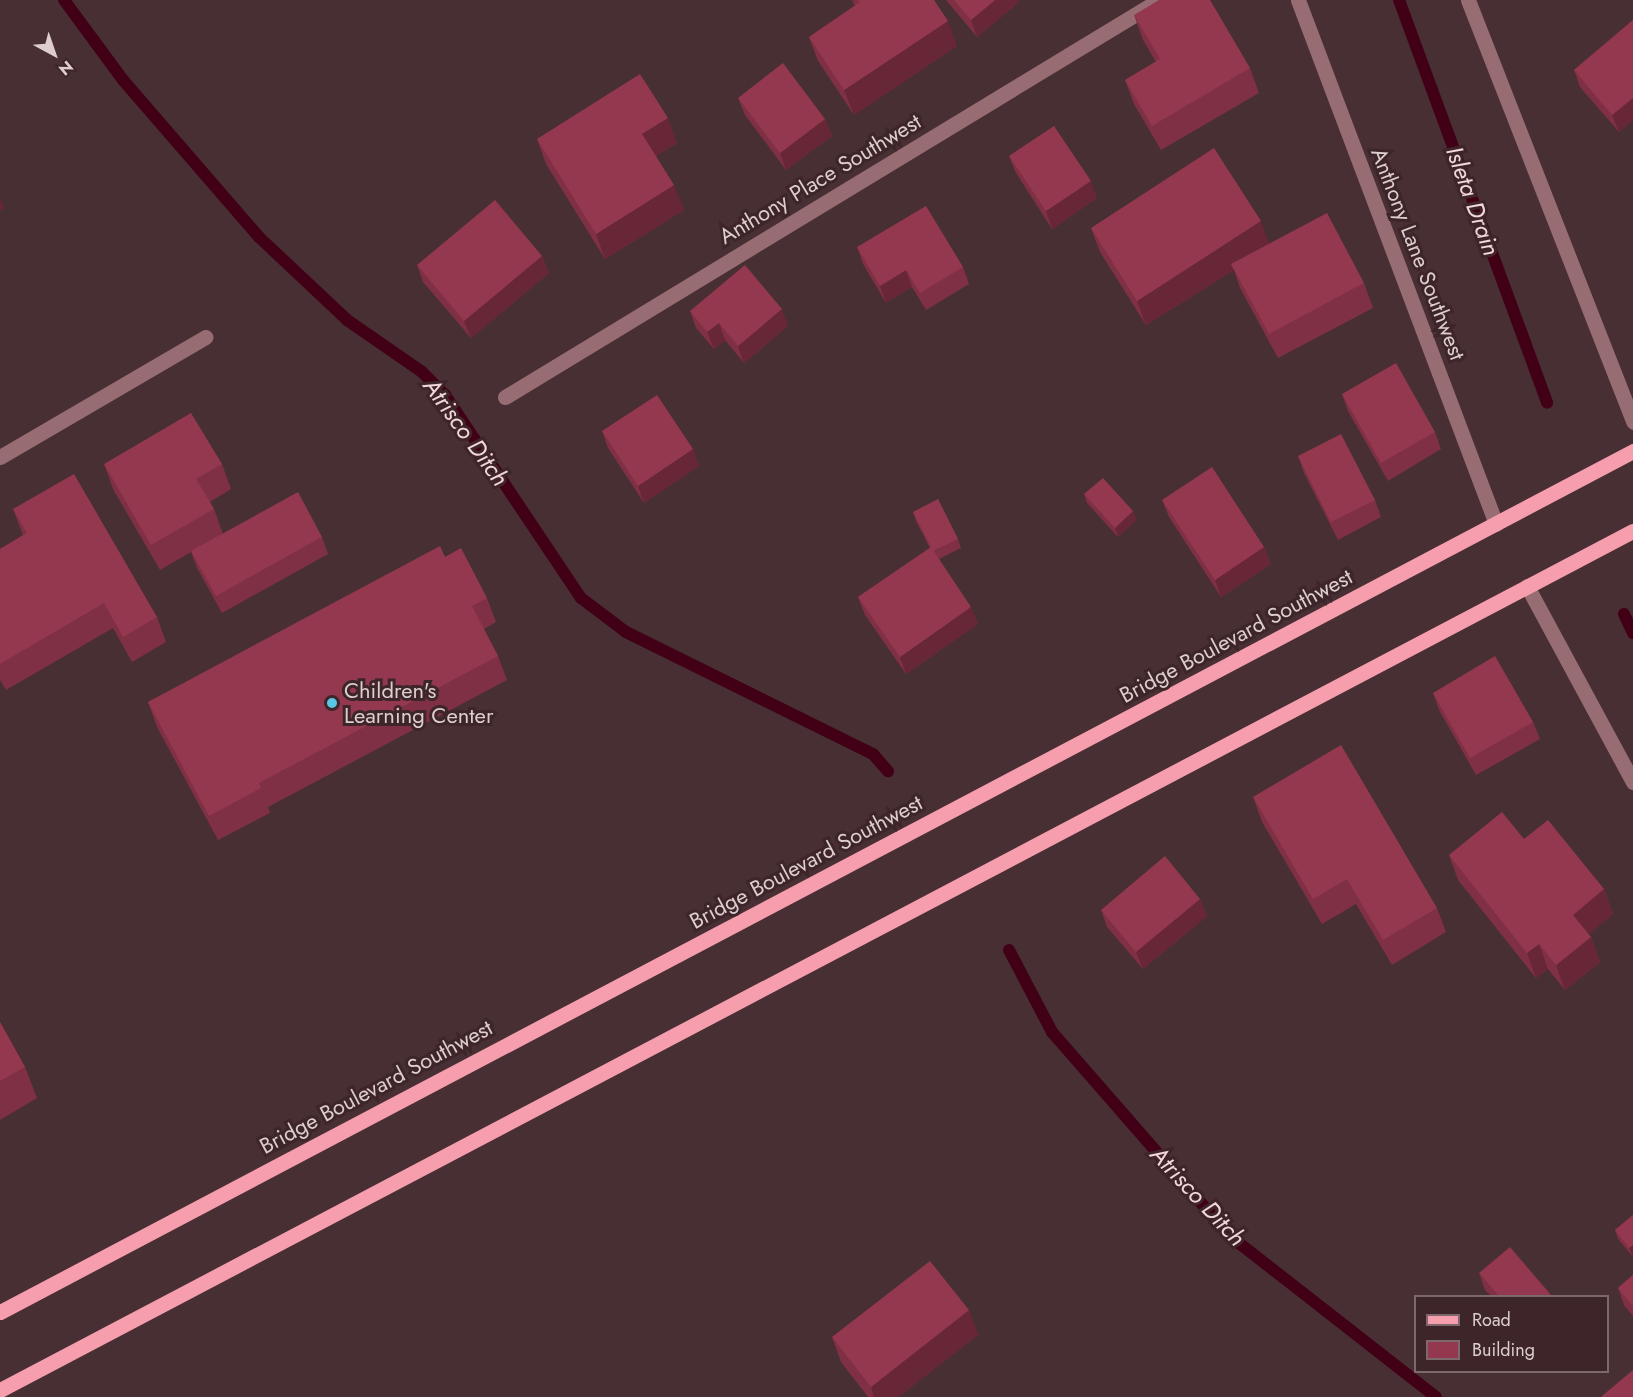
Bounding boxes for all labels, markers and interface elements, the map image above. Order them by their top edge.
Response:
north arrow [24,24,84,84]
text: N [54,55,78,81]
street label: Anthony Place Southwest [714,108,926,250]
water label: Isleta Drain [1440,143,1506,259]
street label: Anthony Lane Southwest [1365,144,1471,364]
water label: Atrisco Ditch [417,372,515,492]
street label: Bridge Boulevard Southwest [1115,563,1357,709]
place label: Children's Learning Center [344,677,493,728]
marker: Children's Learning Center [325,696,339,710]
street label: Bridge Boulevard Southwest [685,789,927,935]
street label: Bridge Boulevard Southwest [255,1014,497,1160]
water label: Atrisco Ditch [1144,1140,1252,1252]
legend [1414,1295,1609,1373]
text: Road [1472,1307,1511,1333]
text: Building [1472,1337,1535,1363]

